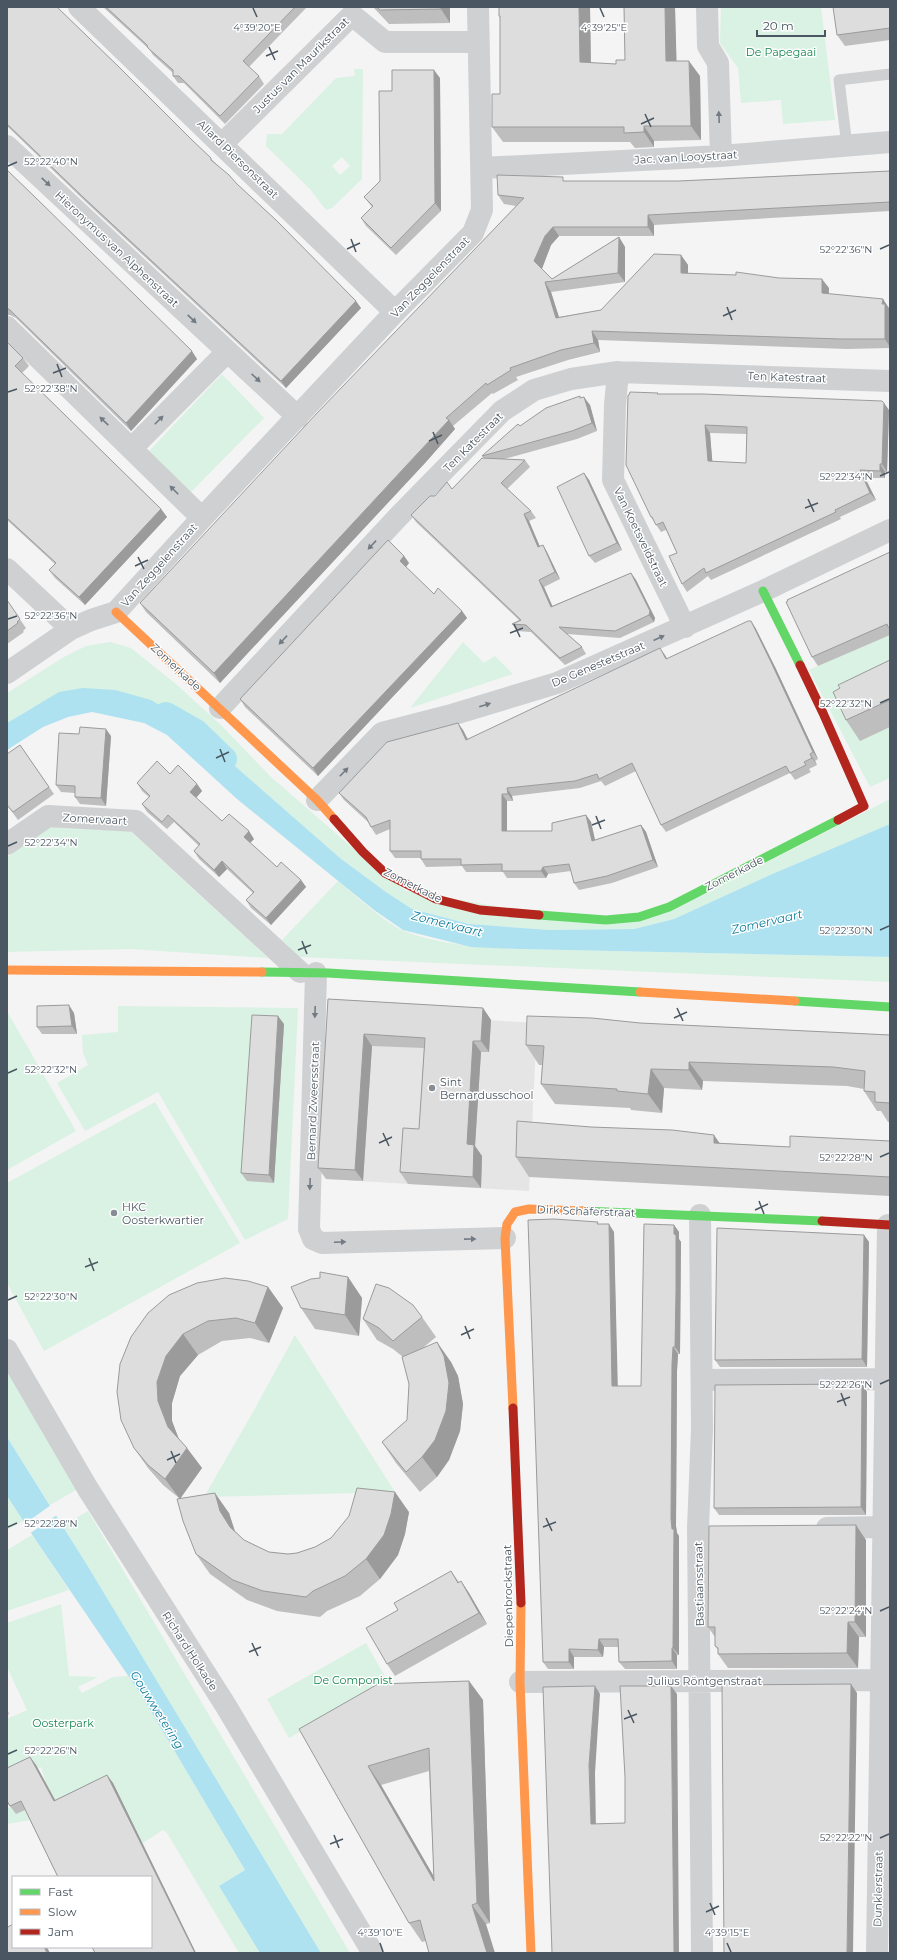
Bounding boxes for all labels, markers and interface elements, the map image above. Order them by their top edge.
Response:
scale bar [757,12,825,38]
street label: Justus van Maurikstraat [249,14,352,117]
text: 20 m [763,18,794,33]
text: 4°39'20"E [233,21,281,34]
text: 4°39'25"E [581,21,628,34]
park label: De Papegaai [746,45,816,59]
one-way arrow [716,111,723,123]
street label: Allard Piersonstraat [194,117,282,202]
street label: Jac. van Looystraat [633,147,738,167]
text: 52°22'40"N [24,155,78,168]
one-way arrow [41,177,51,187]
street label: Hieronymus van Alphenstraat [52,188,182,310]
street label: Van Zeggelenstraat [388,233,473,321]
text: 52°22'36"N [820,243,872,256]
one-way arrow [187,314,197,323]
street label: Ten Katestraat [747,369,827,385]
one-way arrow [251,373,260,382]
text: 52°22'38"N [24,382,78,395]
street label: Ten Katestraat [440,409,506,475]
one-way arrow [154,415,164,425]
one-way arrow [99,416,109,426]
text: 52°22'34"N [819,470,873,483]
one-way arrow [169,485,179,495]
street label: Van Koetsveldstraat [611,485,671,589]
street label: Van Zeggelenstraat [118,520,201,610]
one-way arrow [367,540,377,550]
text: 52°22'36"N [25,609,77,622]
one-way arrow [279,635,288,645]
one-way arrow [653,635,664,641]
street label: De Genestetstraat [549,638,647,690]
street label: Zomerkade [148,640,204,694]
text: 52°22'32"N [820,697,872,710]
one-way arrow [480,702,492,708]
one-way arrow [339,767,349,777]
street label: Zomervaart [62,810,128,828]
text: 52°22'34"N [24,836,78,849]
street label: Zomerkade [702,852,766,894]
street label: Zomerkade [381,864,445,906]
water label: Zomervaart [729,906,804,937]
water label: Zomervaart [409,907,484,940]
text: 52°22'30"N [819,924,873,937]
one-way arrow [312,1006,318,1019]
street label: Bernard Zweersstraat [304,1041,322,1161]
text: 52°22'32"N [25,1063,77,1076]
place label: Sint Bernardusschool [440,1075,533,1102]
marker: Sint Bernardusschool [427,1083,437,1093]
text: 52°22'28"N [819,1151,873,1164]
one-way arrow [307,1178,314,1190]
place label: HKC Oosterkwartier [122,1200,204,1227]
street label: Dirk Schäferstraat [537,1202,636,1220]
marker: HKC Oosterkwartier [109,1208,119,1218]
one-way arrow [464,1236,477,1242]
one-way arrow [334,1239,347,1245]
text: 52°22'30"N [24,1290,78,1303]
text: 52°22'26"N [820,1378,872,1391]
text: 52°22'28"N [24,1517,78,1530]
street label: Bastiaansstraat [691,1541,707,1626]
street label: Diepenbrockstraat [500,1544,516,1647]
text: 52°22'24"N [819,1604,873,1617]
street label: Richard Holkade [159,1609,221,1693]
water label: Gouwwetering [127,1668,187,1752]
park label: De Componist [313,1673,393,1687]
street label: Julius Röntgenstraat [647,1674,762,1688]
park label: Oosterpark [32,1716,94,1730]
text: 52°22'26"N [25,1744,77,1757]
text: 52°22'22"N [820,1831,872,1844]
street label: Dunklerstraat [870,1850,886,1927]
legend [12,1876,152,1948]
text: Fast [48,1884,73,1899]
text: Slow [48,1904,77,1919]
text: Jam [47,1924,74,1939]
text: 4°39'10"E [357,1926,403,1939]
text: 4°39'15"E [705,1926,750,1939]

